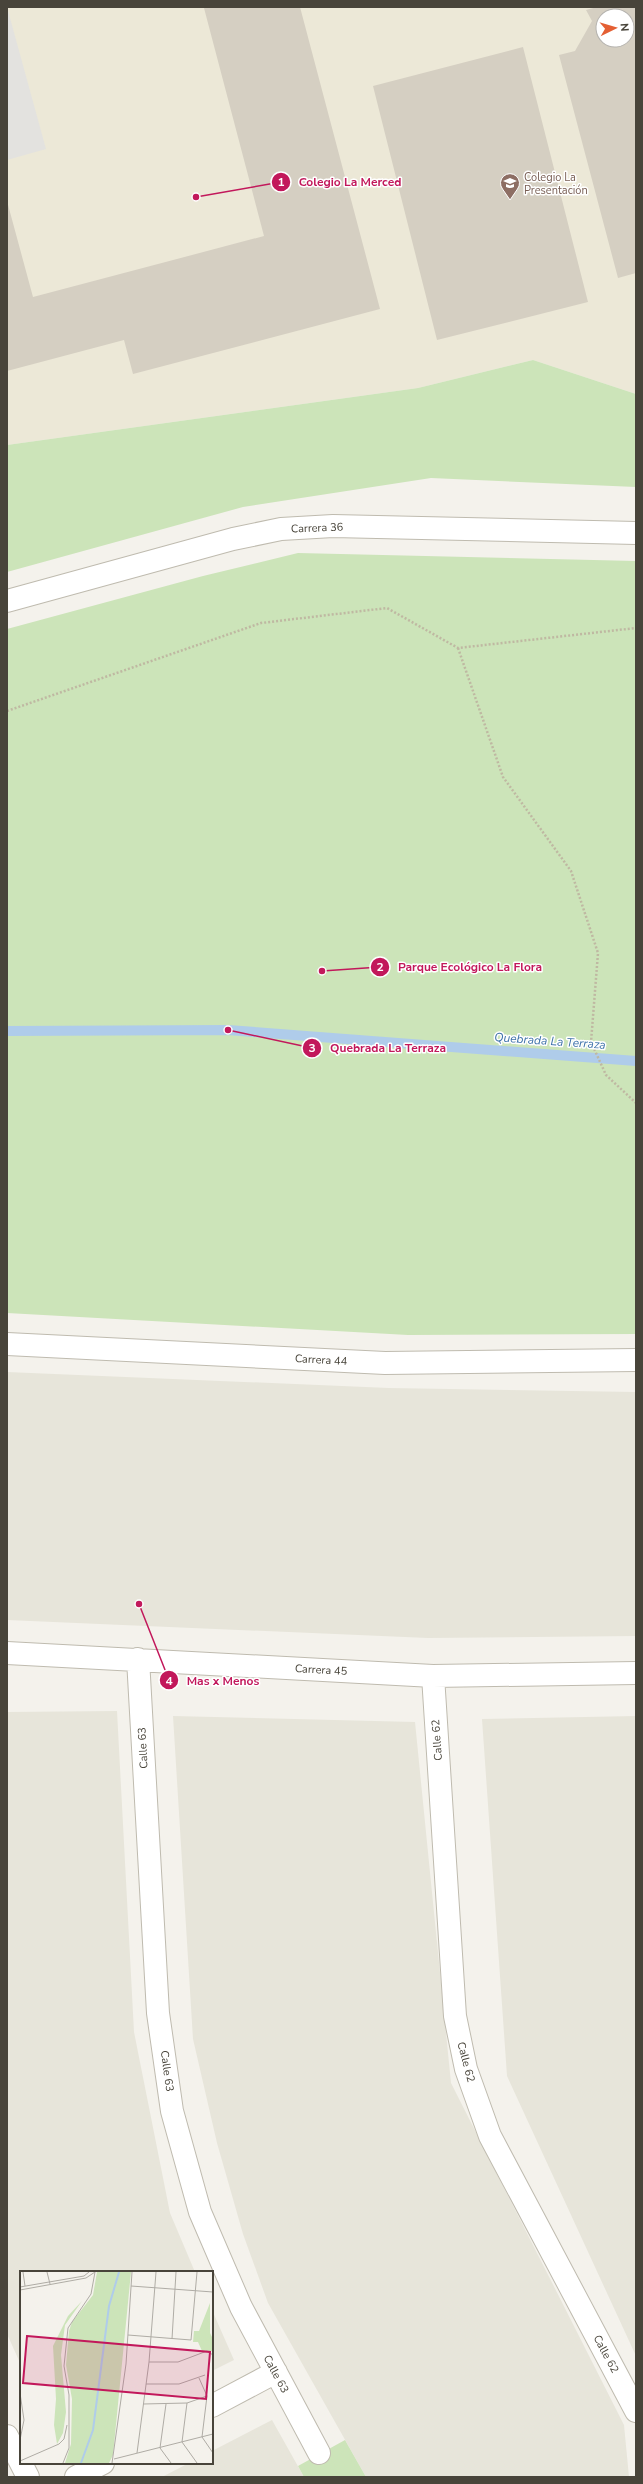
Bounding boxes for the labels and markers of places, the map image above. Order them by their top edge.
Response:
callout: Colegio La Merced [271,170,409,194]
place label: Colegio La Presentación [524,170,588,198]
school or university icon: Colegio La Presentación [499,172,521,200]
callout: Parque Ecológico La Flora [370,955,550,979]
callout: Quebrada La Terraza [302,1036,454,1060]
callout: Mas x Menos [159,1668,267,1692]

